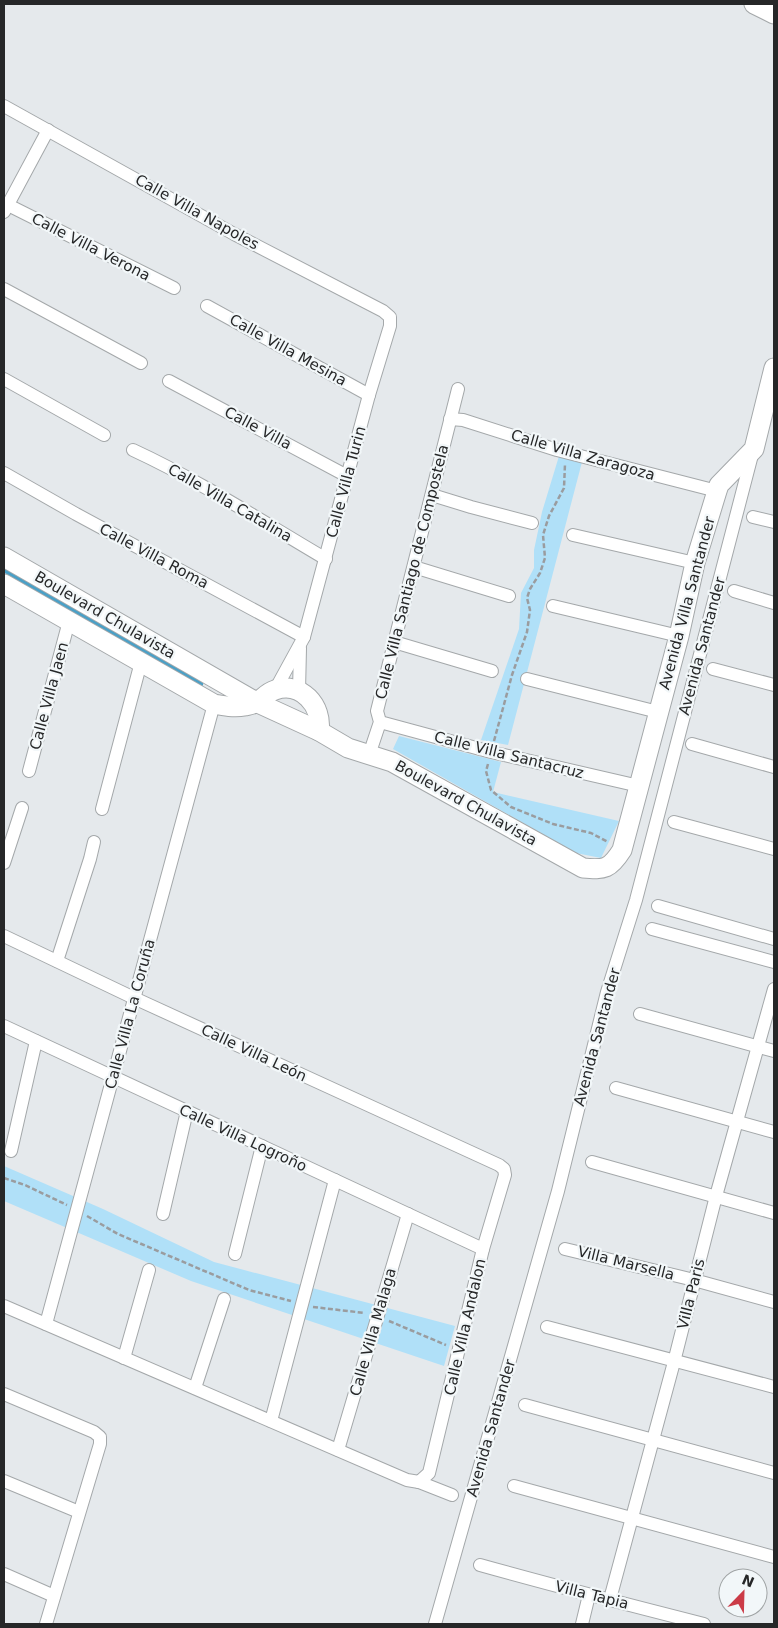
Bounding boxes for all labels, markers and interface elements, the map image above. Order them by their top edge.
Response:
street label: Calle Villa Napoles [132,171,262,254]
street label: Calle Villa Verona [29,209,153,285]
street label: Calle Villa Mesina [226,310,350,390]
street label: Calle Villa [221,403,295,453]
street label: Calle Villa Turin [322,424,370,540]
street label: Calle Villa Zaragoza [509,426,657,484]
street label: Calle Villa Santiago de Compostela [372,443,452,701]
street label: Calle Villa Catalina [165,460,295,546]
street label: Avenida Villa Santander [655,514,719,692]
street label: Calle Villa Roma [96,520,212,592]
street label: Boulevard Chulavista [31,567,179,663]
street label: Avenida Santander [675,574,729,717]
street label: Calle Villa Jaen [26,640,72,752]
street label: Calle Villa Santacruz [432,728,586,782]
street label: Boulevard Chulavista [392,756,540,850]
street label: Calle Villa La Coruña [101,937,159,1091]
street label: Avenida Santander [570,965,624,1108]
street label: Calle Villa León [198,1021,310,1085]
street label: Calle Villa Logroño [176,1100,310,1176]
street label: Villa Marsella [576,1242,676,1284]
street label: Calle Villa Andalon [441,1257,489,1397]
street label: Villa Paris [674,1257,708,1331]
street label: Calle Villa Malaga [346,1266,400,1398]
street label: Avenida Santander [463,1356,519,1499]
north arrow [718,1568,768,1618]
text: N [740,1571,757,1591]
street label: Villa Tapia [553,1577,631,1613]

